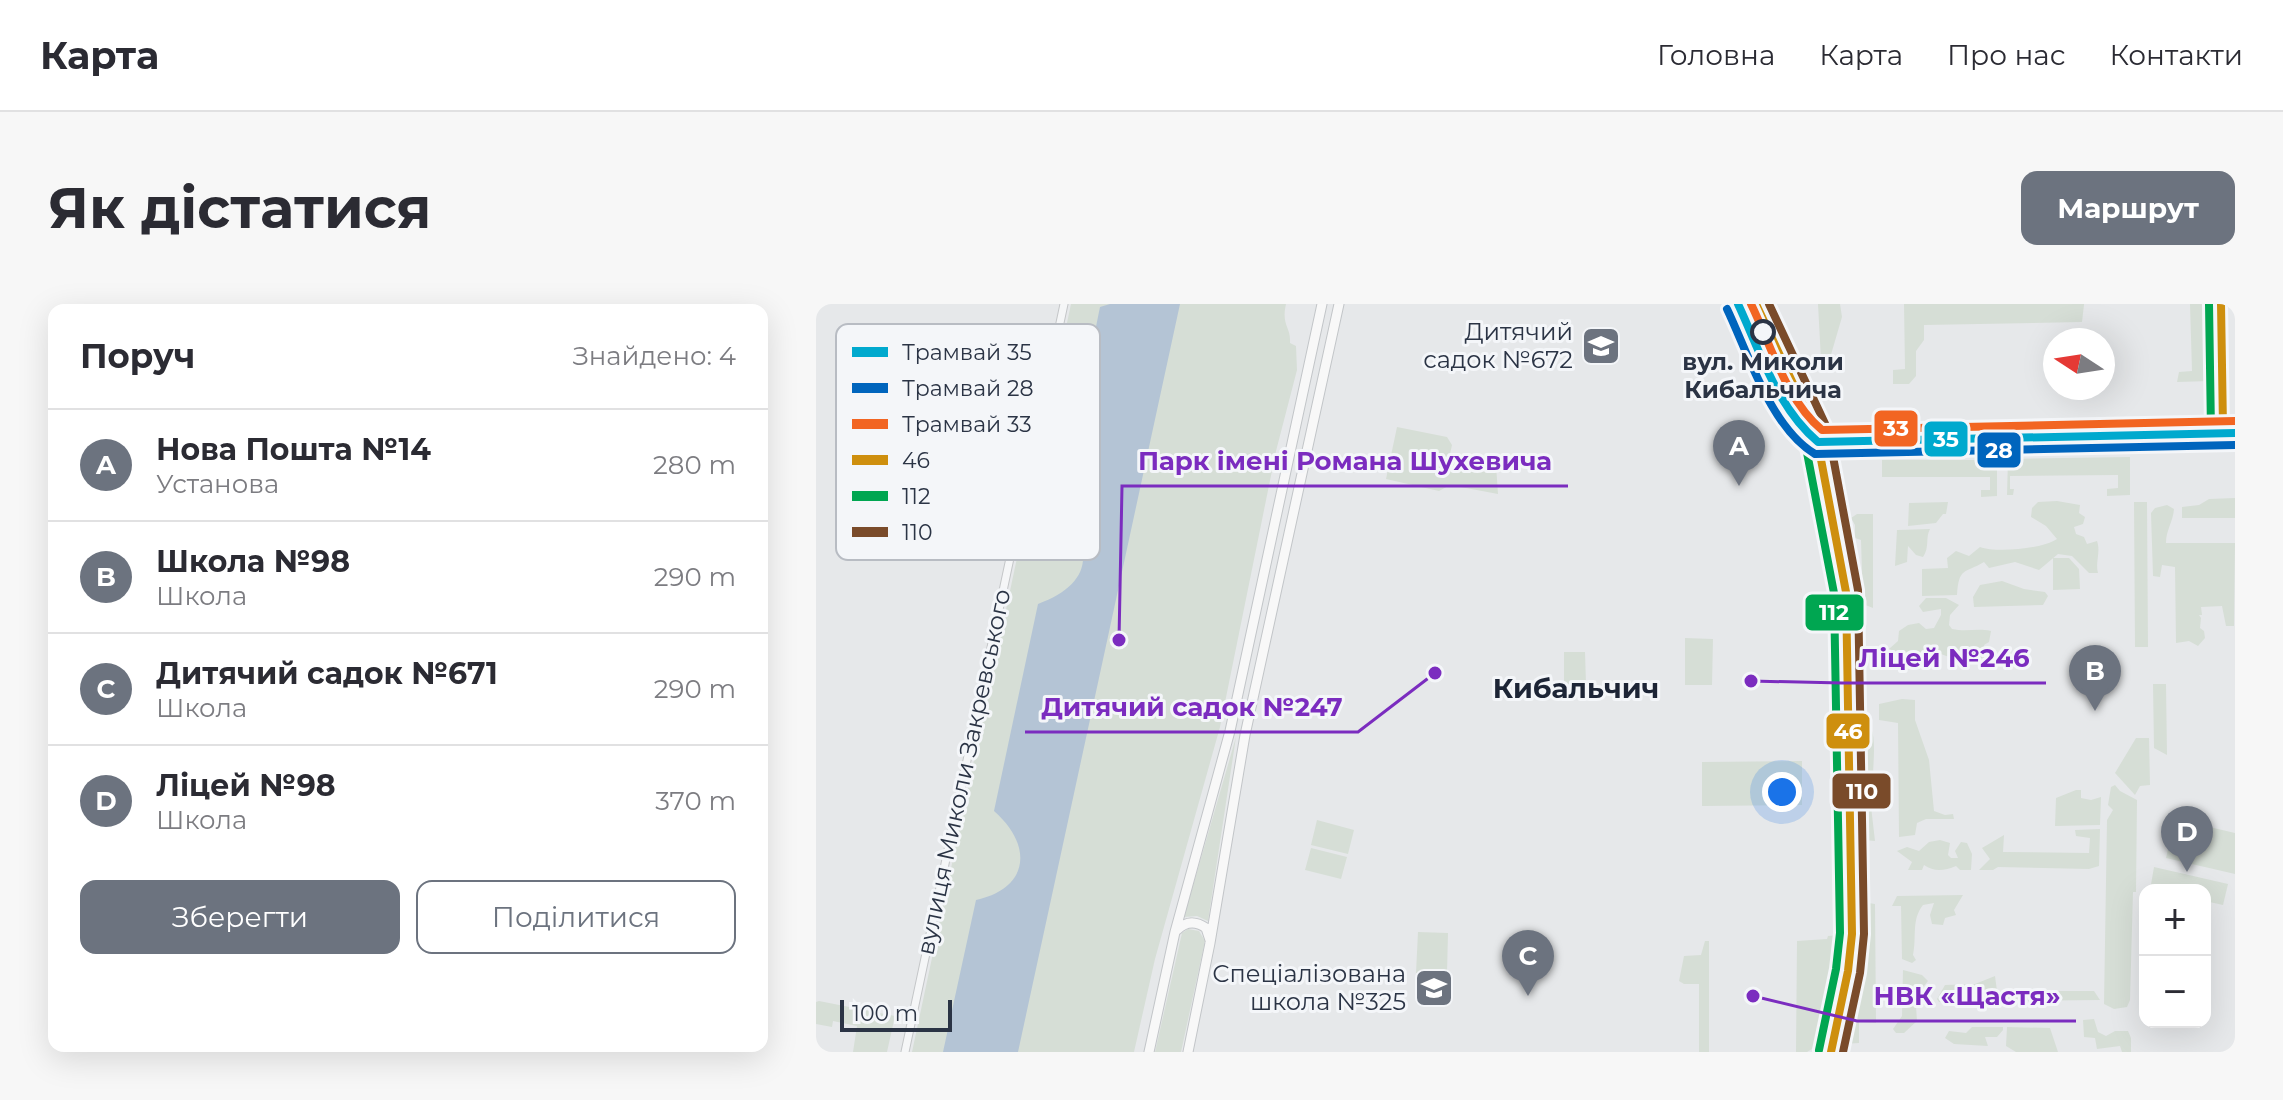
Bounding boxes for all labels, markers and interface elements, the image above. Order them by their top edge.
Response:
text: Карта [40,32,159,79]
text: Головна [1657,38,1775,72]
text: Карта [1819,38,1903,72]
text: Про нас [1947,38,2065,72]
text: Контакти [2109,38,2243,72]
button: Маршрут [2021,171,2235,245]
text: Як дістатися [48,174,431,242]
place label: Дитячий садок №672 [1423,317,1573,374]
marker: вул. Миколи Кибальчича [1751,320,1775,344]
legend [836,324,1100,560]
school or university icon: Дитячий садок №672 [1580,325,1622,367]
north arrow [2043,328,2115,400]
text: Поруч [80,335,195,377]
text: Трамвай 35 [902,339,1032,366]
text: Знайдено: 4 [573,340,736,372]
place label: вул. Миколи Кибальчича [1682,347,1844,404]
text: Трамвай 28 [902,375,1034,402]
line badge: 33 [1873,409,1919,448]
text: Трамвай 33 [902,411,1032,438]
text: 33 [1882,415,1909,442]
pin: A [1713,420,1765,486]
line badge: 35 [1923,420,1969,458]
text: 35 [1932,426,1959,453]
text: Нова Пошта №14 [156,431,431,468]
line badge: 28 [1976,431,2022,469]
callout: Парк імені Романа Шухевича [1122,436,1568,486]
text: 28 [1985,437,2013,464]
text: Парк імені Романа Шухевича [1138,445,1552,477]
text: 46 [902,447,930,474]
text: A [96,449,116,481]
text: 280 m [653,449,736,481]
text: Установа [156,468,279,500]
text: 112 [902,483,930,510]
text: 110 [902,519,932,546]
text: Школа №98 [156,543,350,580]
text: B [96,561,116,593]
text: 290 m [654,561,736,593]
text: Школа [156,580,247,612]
street label: вулиця Миколи Закревського [911,586,1017,957]
line badge: 112 [1804,593,1865,632]
text: 112 [1819,599,1849,626]
callout: Ліцей №246 [1842,633,2046,683]
text: Ліцей №246 [1858,642,2030,674]
pin: B [2069,645,2121,711]
text: Дитячий садок №671 [156,655,498,692]
district label: Кибальчич [1493,671,1659,705]
text: C [97,673,115,705]
text: 290 m [654,673,736,705]
callout: Дитячий садок №247 [1025,682,1358,732]
text: Дитячий садок №247 [1041,691,1343,723]
text: Школа [156,692,247,724]
line badge: 46 [1825,712,1871,750]
text: 46 [1833,718,1863,745]
text: Ліцей №98 [156,767,336,804]
your location [1762,772,1802,812]
line badge: 110 [1831,772,1892,810]
text: 110 [1846,778,1878,805]
text: D [95,785,117,817]
text: 370 m [655,785,736,817]
text: Школа [156,804,247,836]
pin: D [2161,806,2213,872]
button: Зберегти [80,880,400,954]
button: Поділитися [416,880,736,954]
map controls [2139,884,2211,1028]
button: + [2139,884,2211,956]
pin: C [1502,930,1554,996]
button: − [2139,956,2211,1028]
place label: Спеціалізована школа №325 [1212,959,1406,1016]
school or university icon: Спеціалізована школа №325 [1413,967,1455,1009]
callout: НВК «Щастя» [1857,971,2076,1021]
text: НВК «Щастя» [1873,980,2061,1012]
scale bar [840,996,952,1032]
text: 100 m [852,1000,918,1027]

